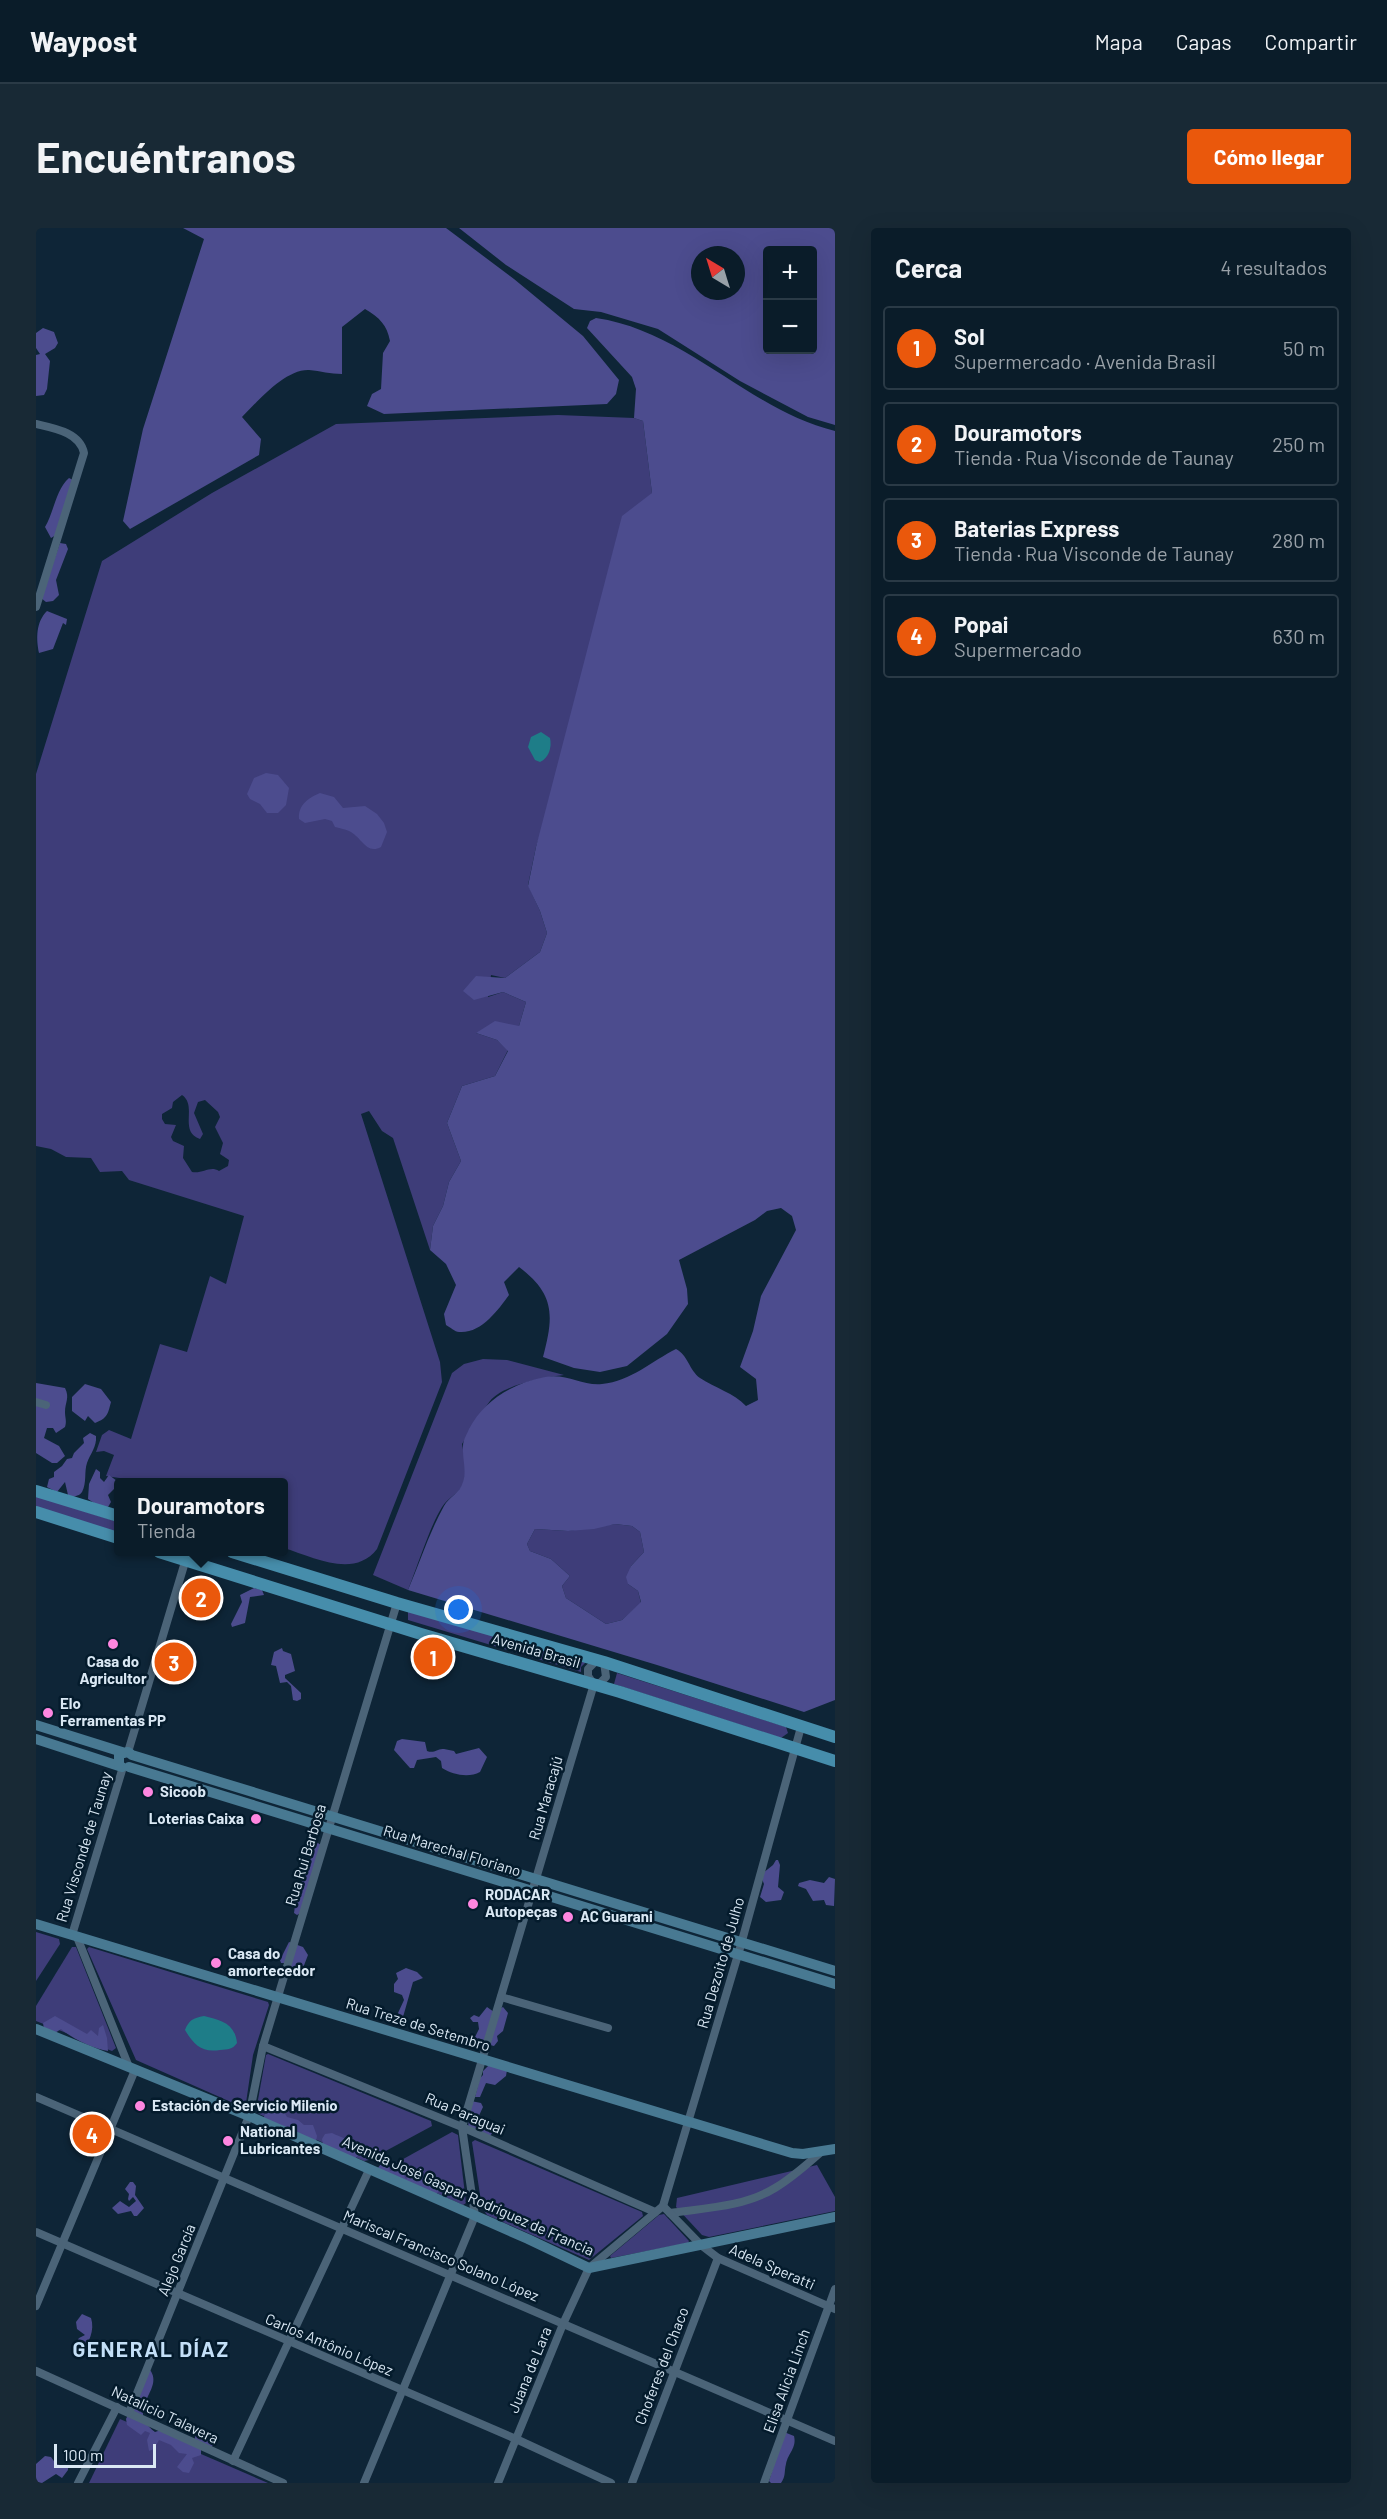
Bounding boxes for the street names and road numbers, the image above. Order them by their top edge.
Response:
street label: Avenida Brasil [490,1629,583,1671]
street label: Rua Maracajú [524,1754,566,1842]
street label: Rua Visconde de Taunay [52,1769,115,1924]
street label: Rua Rui Barbosa [281,1802,329,1908]
street label: Rua Marechal Floriano [381,1821,523,1880]
street label: Rua Dezoito de Julho [693,1895,747,2030]
street label: Rua Treze de Setembro [344,1994,493,2055]
street label: Rua Paraguai [423,2088,508,2138]
street label: Avenida José Gaspar Rodríguez de Francia [340,2131,597,2259]
street label: Mariscal Francisco Solano López [341,2206,542,2305]
street label: Alejo García [153,2221,199,2298]
street label: Adela Speratti [727,2239,818,2293]
street label: Choferes del Chaco [630,2304,692,2427]
street label: Carlos Antônio López [263,2309,396,2379]
street label: Juana de Lara [504,2324,555,2415]
street label: Elisa Alicia Linch [759,2326,813,2435]
street label: Natalicio Talavera [109,2381,222,2447]

